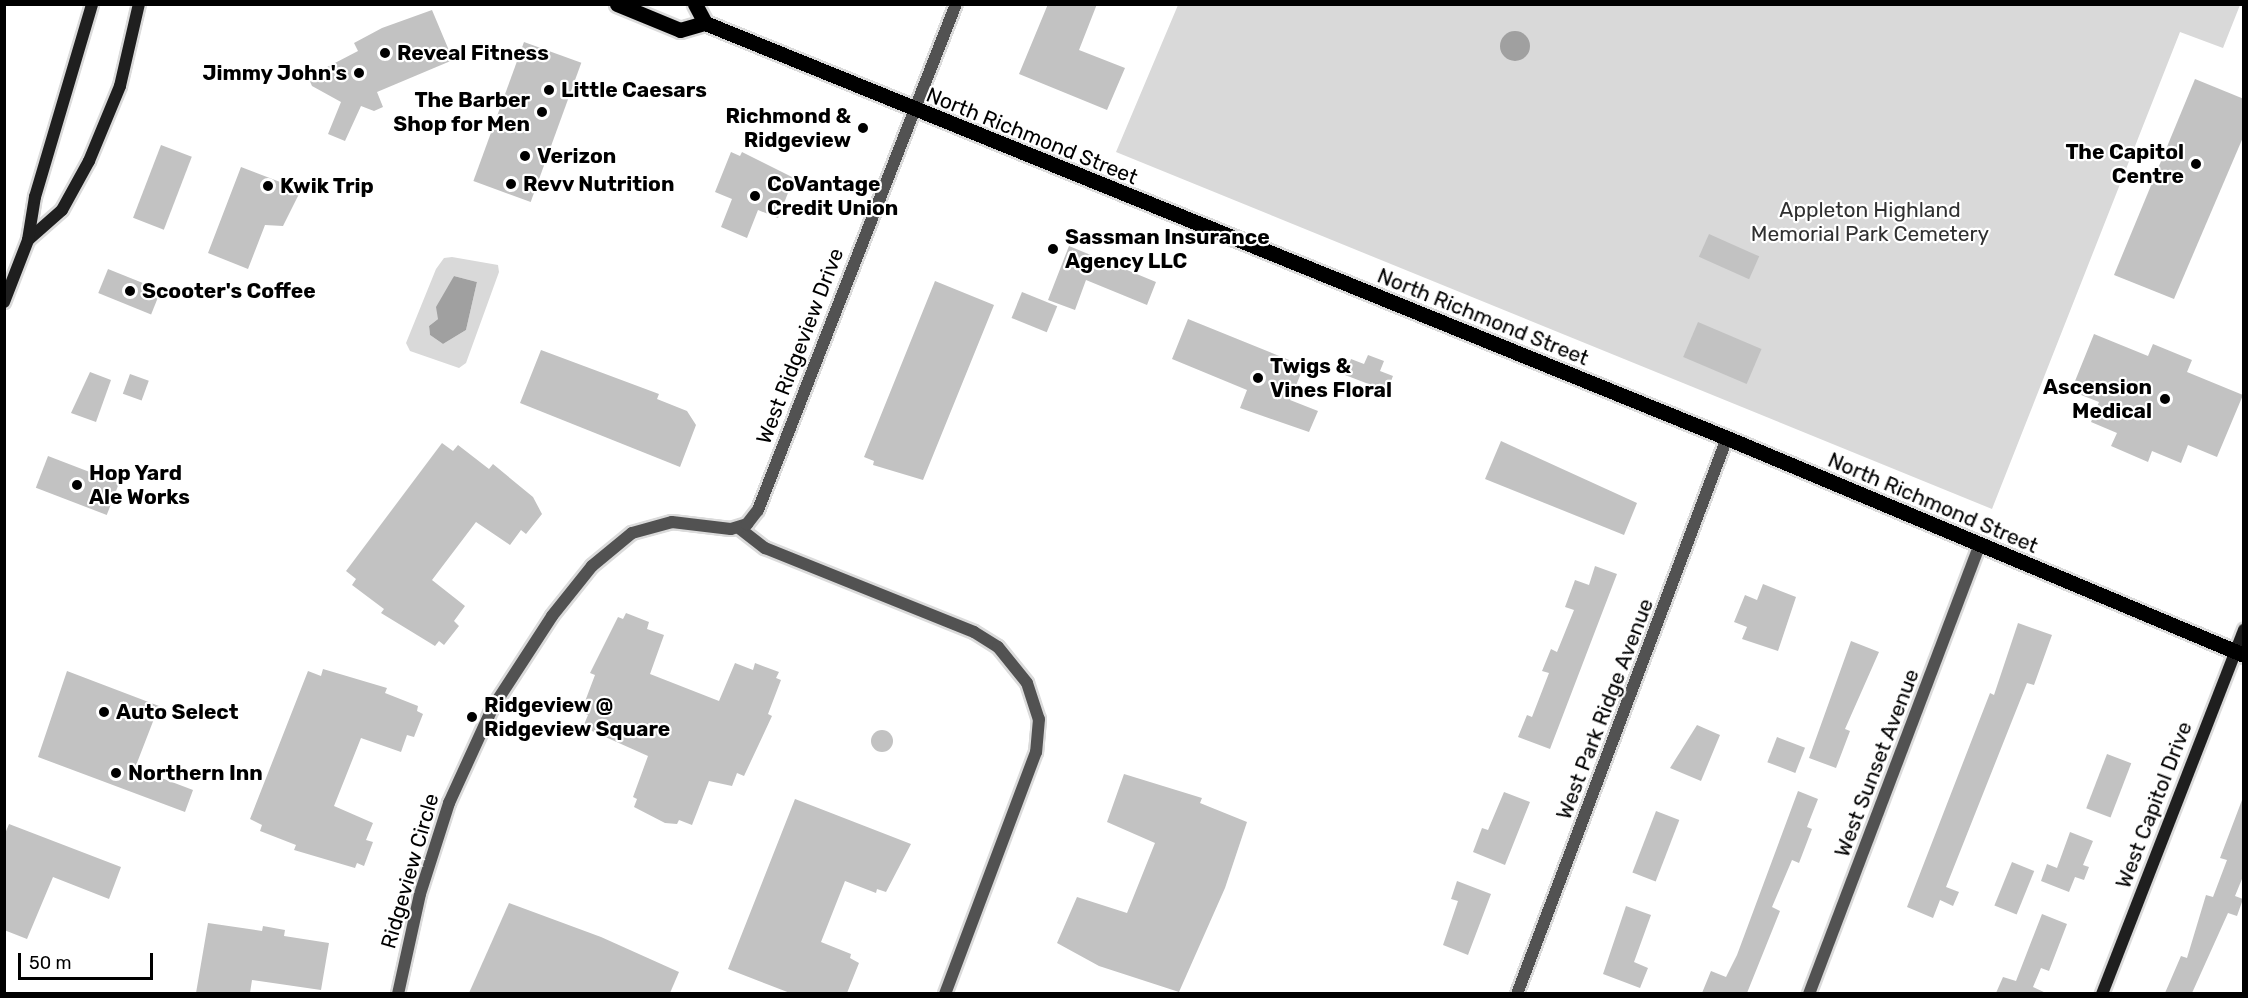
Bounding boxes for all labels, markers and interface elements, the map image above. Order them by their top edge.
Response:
place label: Reveal Fitness [397,40,549,66]
marker: Reveal Fitness [378,46,392,60]
place label: Jimmy John's [202,60,347,86]
marker: Jimmy John's [352,66,366,80]
place label: Little Caesars [561,77,707,103]
street label: North Richmond Street [923,82,1141,190]
marker: Little Caesars [542,83,556,97]
place label: The Barber Shop for Men [393,87,530,137]
place label: Richmond & Ridgeview [726,103,851,153]
marker: The Barber Shop for Men [535,105,549,119]
marker: Richmond & Ridgeview [856,121,870,135]
place label: The Capitol Centre [2065,139,2184,189]
place label: Verizon [537,143,616,169]
marker: Verizon [518,149,532,163]
marker: The Capitol Centre [2189,157,2203,171]
place label: Revv Nutrition [523,171,675,197]
place label: CoVantage Credit Union [767,171,898,221]
place label: Kwik Trip [280,173,374,199]
marker: Revv Nutrition [504,177,518,191]
marker: Kwik Trip [261,179,275,193]
marker: CoVantage Credit Union [748,189,762,203]
park label: Appleton Highland Memorial Park Cemetery [1751,197,1989,247]
place label: Sassman Insurance Agency LLC [1065,224,1270,274]
marker: Sassman Insurance Agency LLC [1046,242,1060,256]
street label: West Ridgeview Drive [751,244,849,448]
street label: North Richmond Street [1374,263,1592,371]
place label: Scooter's Coffee [142,278,316,304]
marker: Scooter's Coffee [123,284,137,298]
place label: Twigs & Vines Floral [1270,353,1392,403]
marker: Twigs & Vines Floral [1251,371,1265,385]
place label: Ascension Medical [2043,374,2152,424]
marker: Ascension Medical [2156,390,2174,408]
street label: North Richmond Street [1824,447,2042,559]
place label: Hop Yard Ale Works [89,460,190,510]
marker: Hop Yard Ale Works [70,478,84,492]
street label: West Park Ridge Avenue [1551,595,1659,823]
street label: West Sunset Avenue [1829,665,1925,861]
place label: Ridgeview @ Ridgeview Square [484,692,671,742]
place label: Auto Select [116,699,239,725]
marker: Auto Select [97,705,111,719]
marker: Ridgeview @ Ridgeview Square [465,710,479,724]
street label: West Capitol Drive [2111,718,2197,892]
place label: Northern Inn [128,760,263,786]
marker: Northern Inn [109,766,123,780]
street label: Ridgeview Circle [376,790,444,952]
scale bar [21,941,156,979]
text: 50 m [29,952,72,974]

